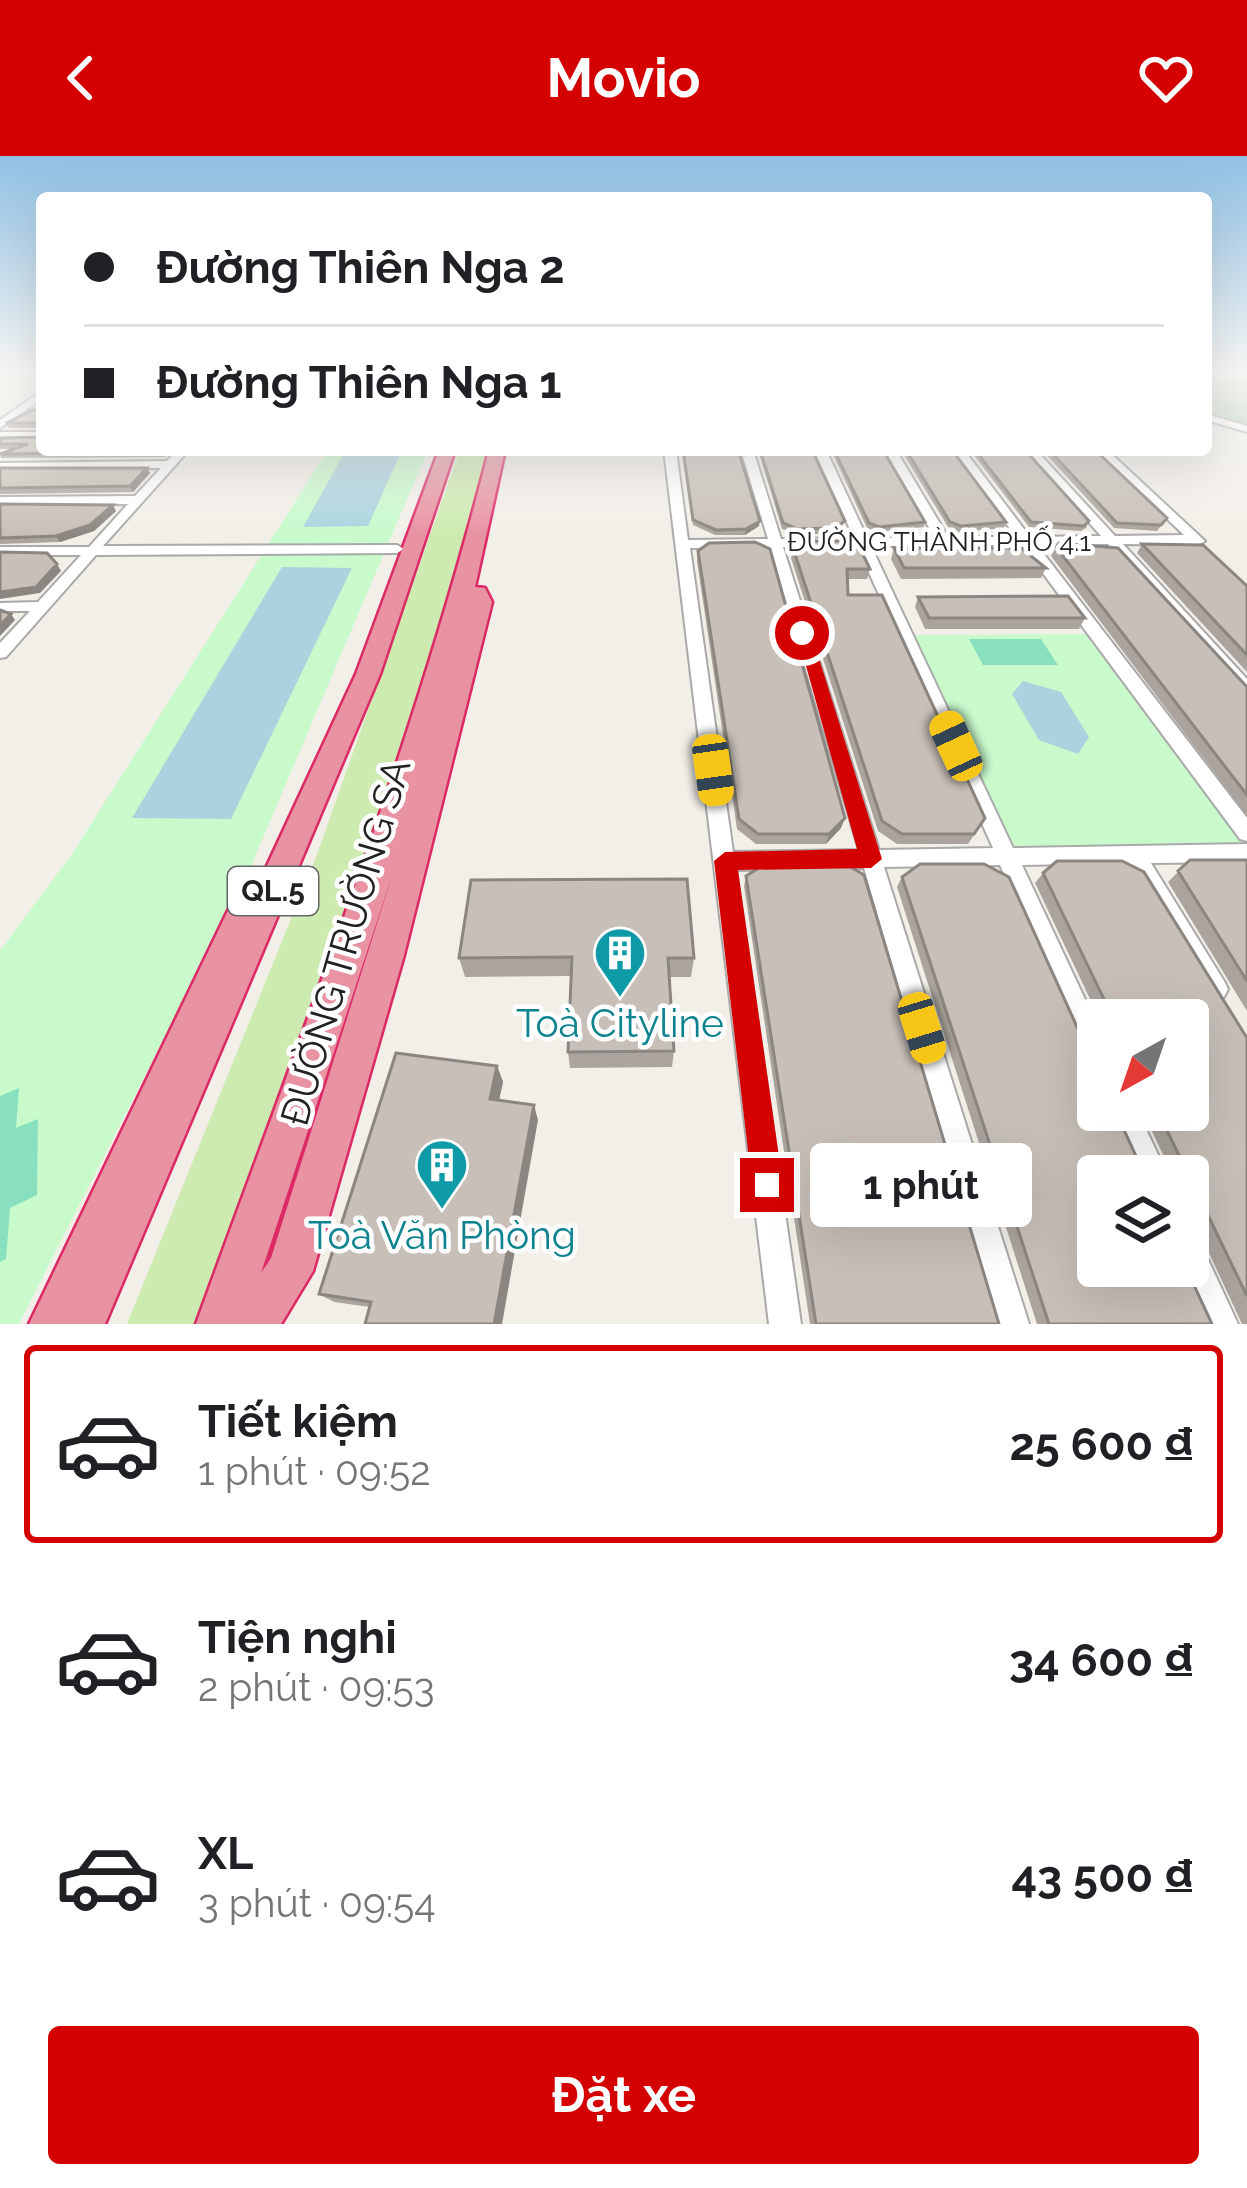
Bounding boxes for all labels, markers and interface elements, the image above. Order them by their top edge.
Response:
icon: back [48,45,114,111]
icon: heart [1133,45,1199,111]
text: Movio [546,46,701,110]
text: Đường Thiên Nga 2 [156,241,565,294]
text: Đường Thiên Nga 1 [156,356,562,409]
street label: ĐƯỜNG THÀNH PHỐ 4.1 [787,525,1091,557]
route start [775,606,829,660]
car [924,706,988,786]
car [690,732,736,808]
street label: ĐƯỜNG TRƯỜNG SA [271,753,419,1131]
road number: QL.5 [228,867,318,915]
building icon: Toà Cityline [592,925,648,999]
car [894,988,950,1068]
north arrow [1077,999,1209,1131]
map controls [1077,999,1209,1287]
place label: Toà Cityline [516,1000,724,1046]
building icon: Toà Văn Phòng [414,1137,470,1211]
callout: 1 phút [809,1143,1031,1227]
button: layers [1077,1155,1209,1287]
route end [740,1158,794,1212]
text: 1 phút [863,1162,979,1208]
place label: Toà Văn Phòng [308,1212,576,1258]
icon: car [54,1390,162,1498]
text: Tiết kiệm [198,1395,398,1448]
text: 25 600 ₫ [1009,1418,1193,1471]
text: 1 phút · 09:52 [198,1448,431,1494]
icon: car [54,1606,162,1714]
text: Tiện nghi [198,1611,397,1664]
text: 34 600 ₫ [1009,1634,1193,1687]
text: 2 phút · 09:53 [198,1664,435,1710]
icon: car [54,1822,162,1930]
text: XL [198,1827,253,1880]
text: 43 500 ₫ [1011,1850,1193,1903]
text: 3 phút · 09:54 [198,1880,436,1926]
button: Đặt xe [48,2026,1199,2164]

